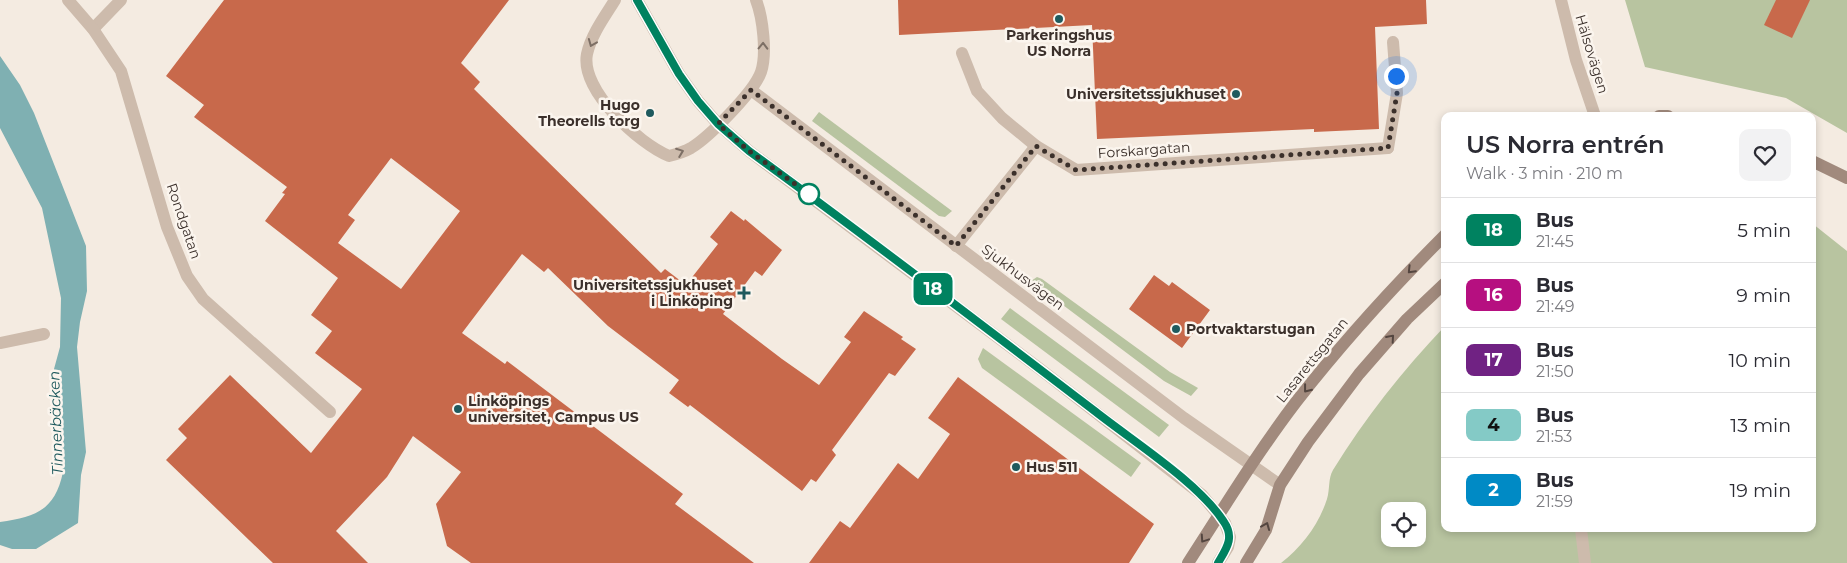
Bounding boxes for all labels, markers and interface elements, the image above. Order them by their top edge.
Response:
street label: Hälsovägen [1571,12,1613,96]
marker: Parkeringshus US Norra [1053,13,1065,25]
place label: Parkeringshus US Norra [1006,26,1113,60]
one-way arrow [587,38,597,46]
one-way arrow [758,42,768,50]
your location [1384,64,1409,89]
place label: Universitetssjukhuset [1066,85,1226,103]
marker: Universitetssjukhuset [1230,88,1242,100]
place label: Hugo Theorells torg [538,96,640,130]
marker: Hugo Theorells torg [644,107,656,119]
button: heart [1739,129,1791,181]
text: US Norra entrén [1466,130,1665,159]
street label: Forskargatan [1097,138,1191,162]
one-way arrow [675,148,684,158]
text: Walk · 3 min · 210 m [1466,164,1623,183]
street label: Rondgatan [163,181,205,261]
unlabelled marker [798,183,820,205]
text: Bus [1536,209,1574,232]
text: 18 [1484,219,1503,241]
text: 5 min [1737,219,1791,242]
text: 21:45 [1536,232,1574,251]
street label: Sjukhusvägen [978,240,1068,314]
one-way arrow [1408,264,1417,273]
line badge: 18 [910,273,956,305]
text: Bus [1536,274,1574,297]
place label: Universitetssjukhuset i Linköping [573,276,733,310]
text: 18 [924,278,942,300]
text: 16 [1484,284,1503,306]
text: 9 min [1736,284,1791,307]
marker: Universitetssjukhuset i Linköping [737,286,751,300]
text: 21:49 [1536,297,1574,316]
street label: Lasarettsgatan [1272,314,1352,406]
place label: Portvaktarstugan [1186,320,1315,338]
marker: Portvaktarstugan [1170,323,1182,335]
one-way arrow [1385,334,1394,343]
text: Bus [1536,339,1574,362]
text: 17 [1484,349,1503,371]
text: 10 min [1728,349,1791,372]
text: 21:50 [1536,362,1574,381]
water label: Tinnerbäcken [44,371,67,475]
one-way arrow [1304,383,1312,392]
place label: Linköpings universitet, Campus US [468,392,639,426]
marker: Linköpings universitet, Campus US [452,403,464,415]
text: Bus [1536,404,1574,427]
text: 4 [1487,414,1500,436]
text: 13 min [1730,414,1791,437]
text: 21:53 [1536,427,1572,446]
place label: Hus 511 [1026,458,1078,476]
marker: Hus 511 [1010,461,1022,473]
text: Bus [1536,469,1574,492]
text: 2 [1488,479,1499,501]
text: 19 min [1729,479,1791,502]
text: 21:59 [1536,492,1573,511]
map controls [1381,502,1426,547]
button: locate [1381,502,1426,547]
one-way arrow [1260,522,1271,531]
one-way arrow [1200,534,1210,543]

